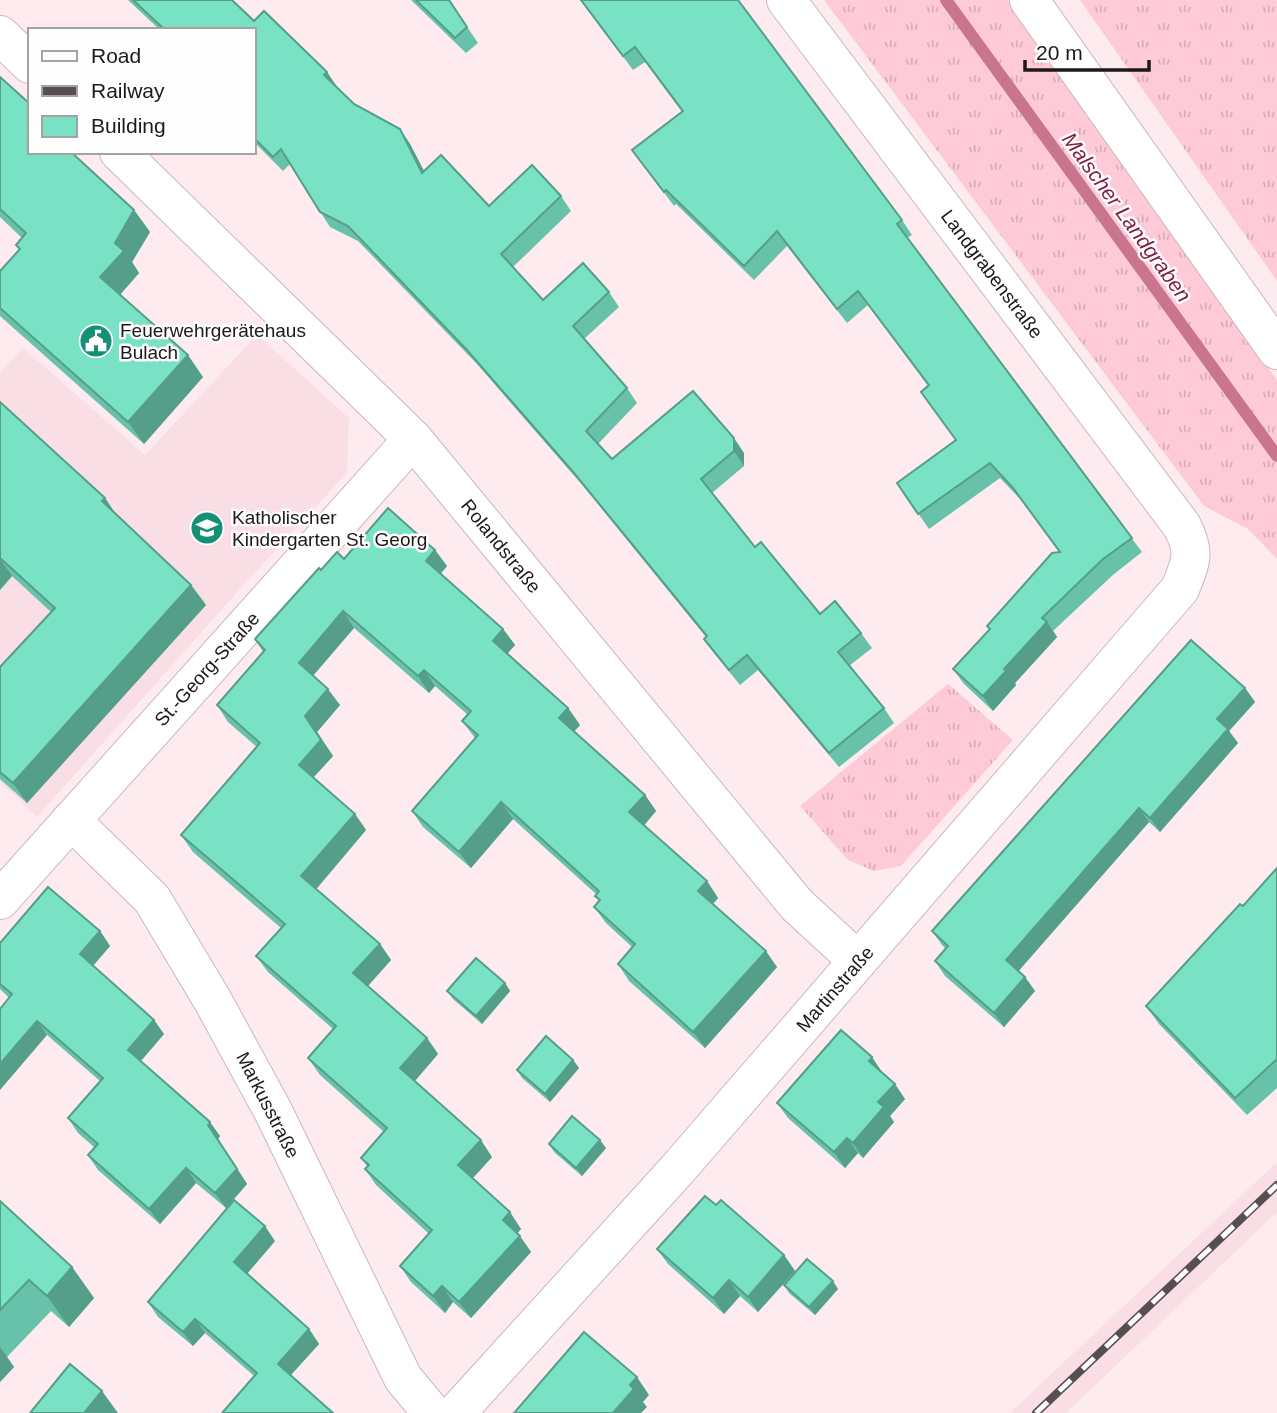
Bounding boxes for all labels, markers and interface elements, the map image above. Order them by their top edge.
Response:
legend [28,28,256,154]
scale bar [1025,28,1149,72]
text: 20 m [1036,41,1083,64]
text: Road [91,44,141,67]
text: Railway [91,79,165,102]
text: Building [91,114,166,137]
water label: Malscher Landgraben [1058,128,1196,306]
street label: Landgrabenstraße [937,206,1047,342]
place label: Feuerwehrgerätehaus Bulach [120,320,306,363]
public building icon: Feuerwehrgerätehaus Bulach [77,322,115,360]
street label: Rolandstraße [457,495,545,597]
place label: Katholischer Kindergarten St. Georg [232,507,427,550]
school or university icon: Katholischer Kindergarten St. Georg [188,509,226,547]
street label: St.-Georg-Straße [150,608,264,730]
street label: Martinstraße [792,942,878,1036]
street label: Markusstraße [232,1048,304,1162]

